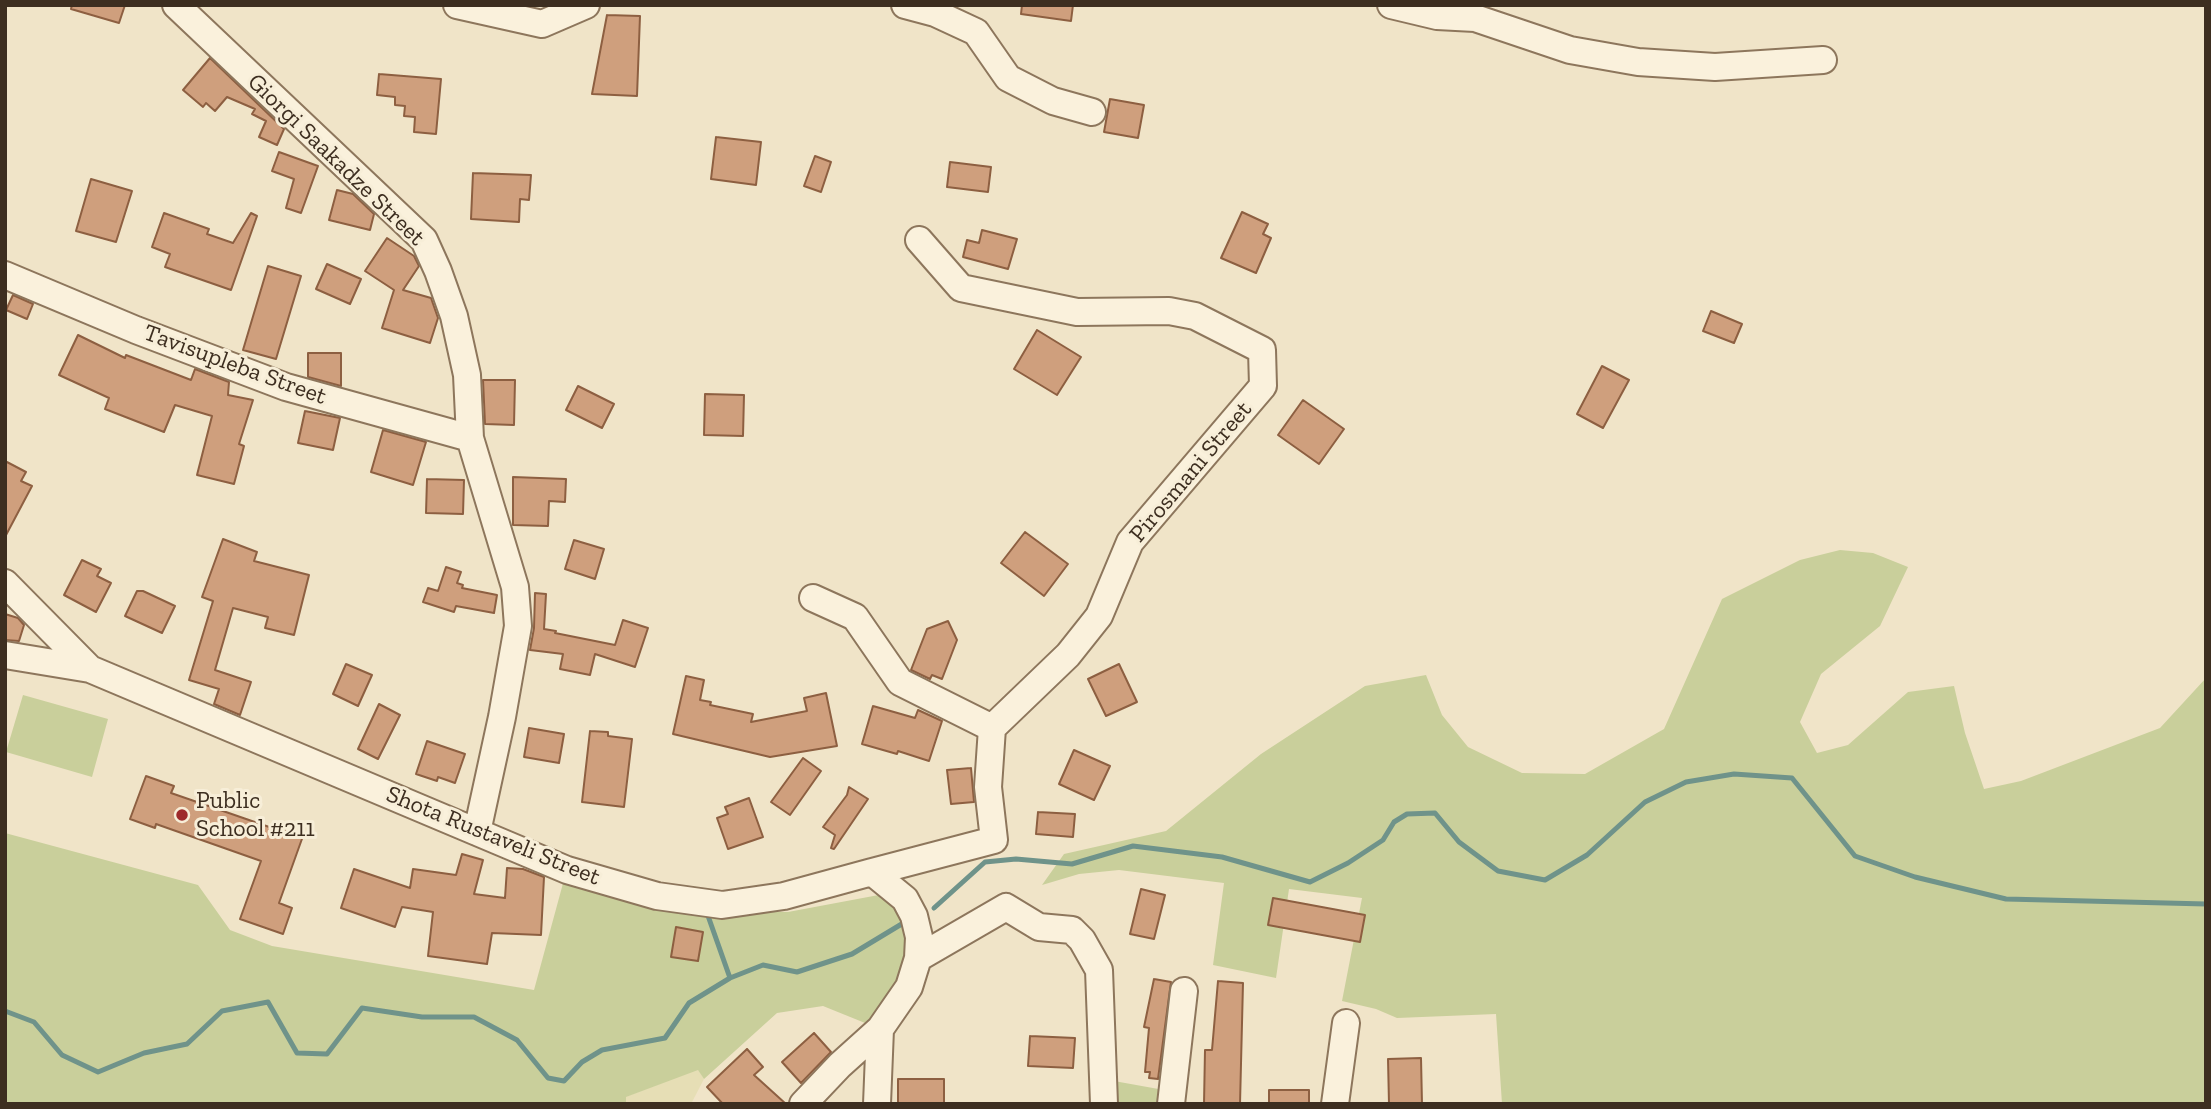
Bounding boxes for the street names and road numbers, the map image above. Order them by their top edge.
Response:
street label: Giorgi Saakadze Street [241,68,431,252]
street label: Tavisupleba Street [140,319,330,411]
street label: Pirosmani Street [1124,396,1258,548]
street label: Shota Rustaveli Street [382,780,604,892]

